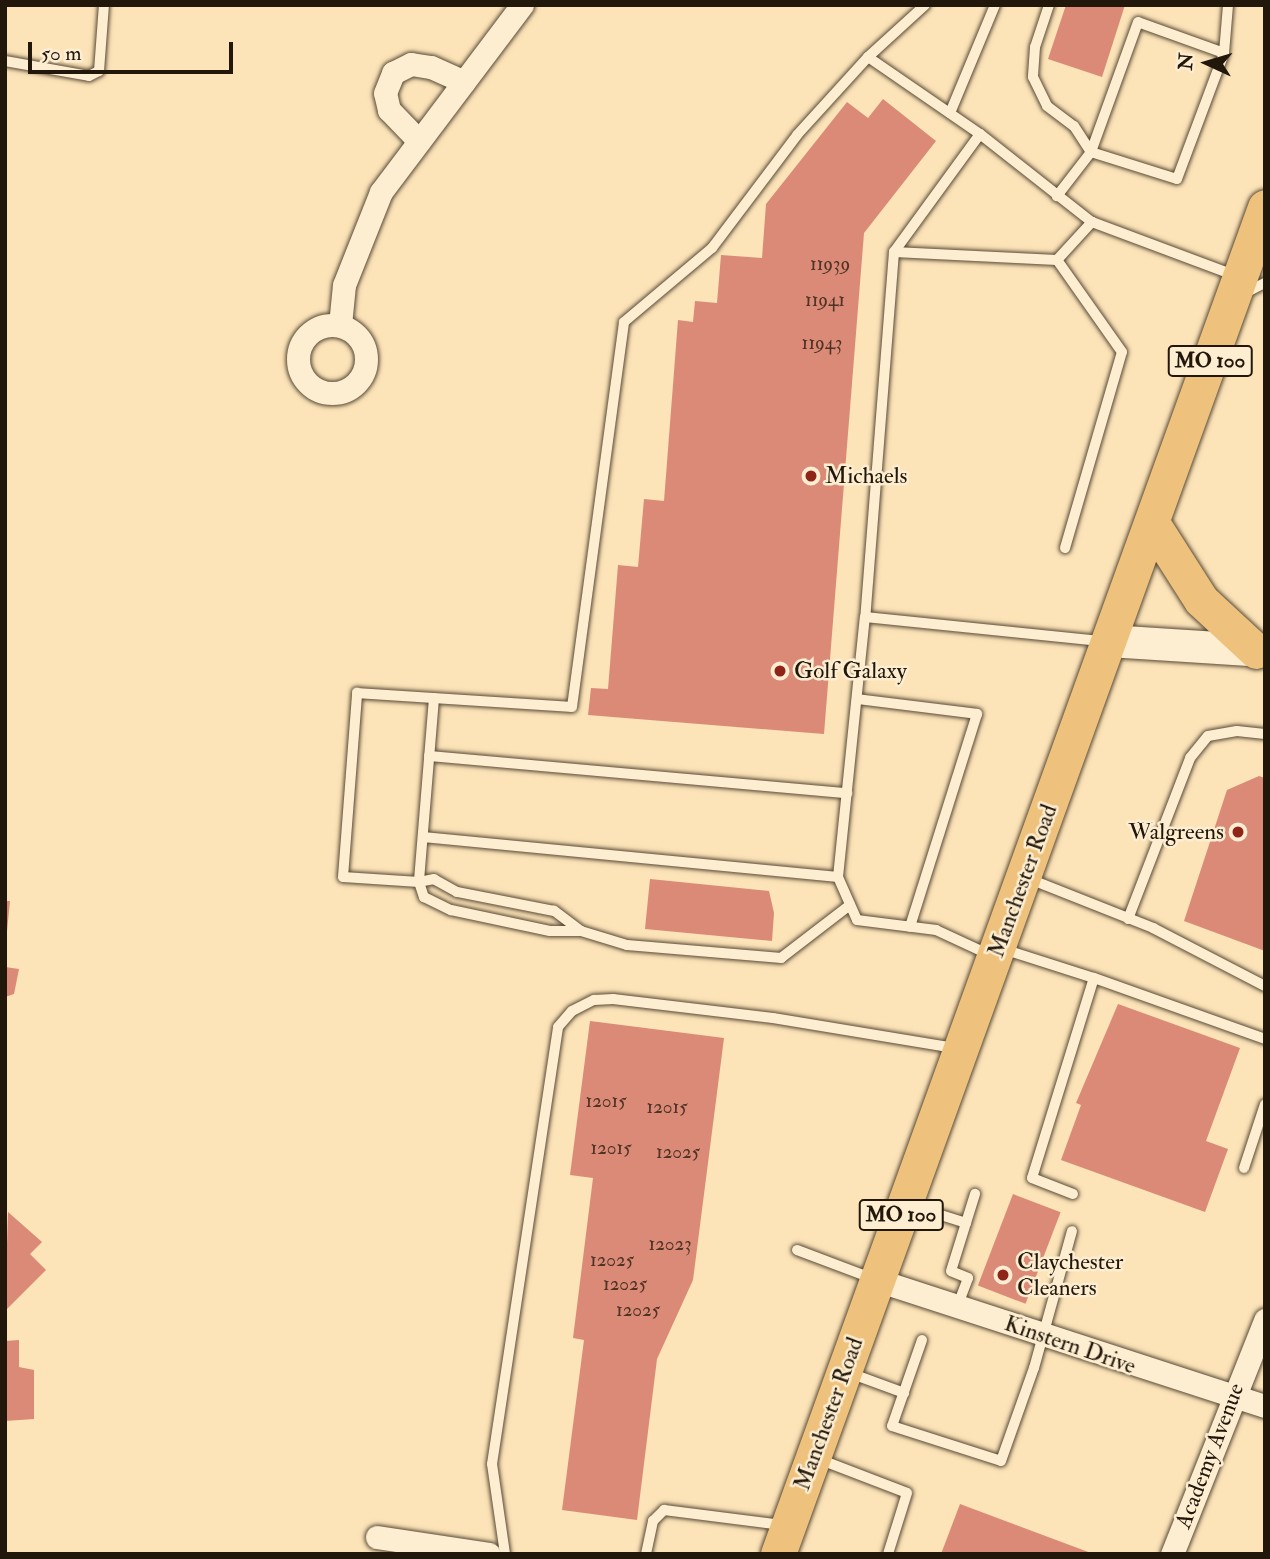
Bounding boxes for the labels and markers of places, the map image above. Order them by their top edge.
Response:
place label: Michaels [825,462,907,490]
marker: Michaels [803,468,819,484]
place label: Golf Galaxy [794,657,907,685]
marker: Golf Galaxy [772,663,788,679]
place label: Walgreens [1128,818,1224,846]
marker: Walgreens [1230,824,1246,840]
place label: Claychester Cleaners [1017,1248,1123,1302]
marker: Claychester Cleaners [995,1267,1011,1283]

